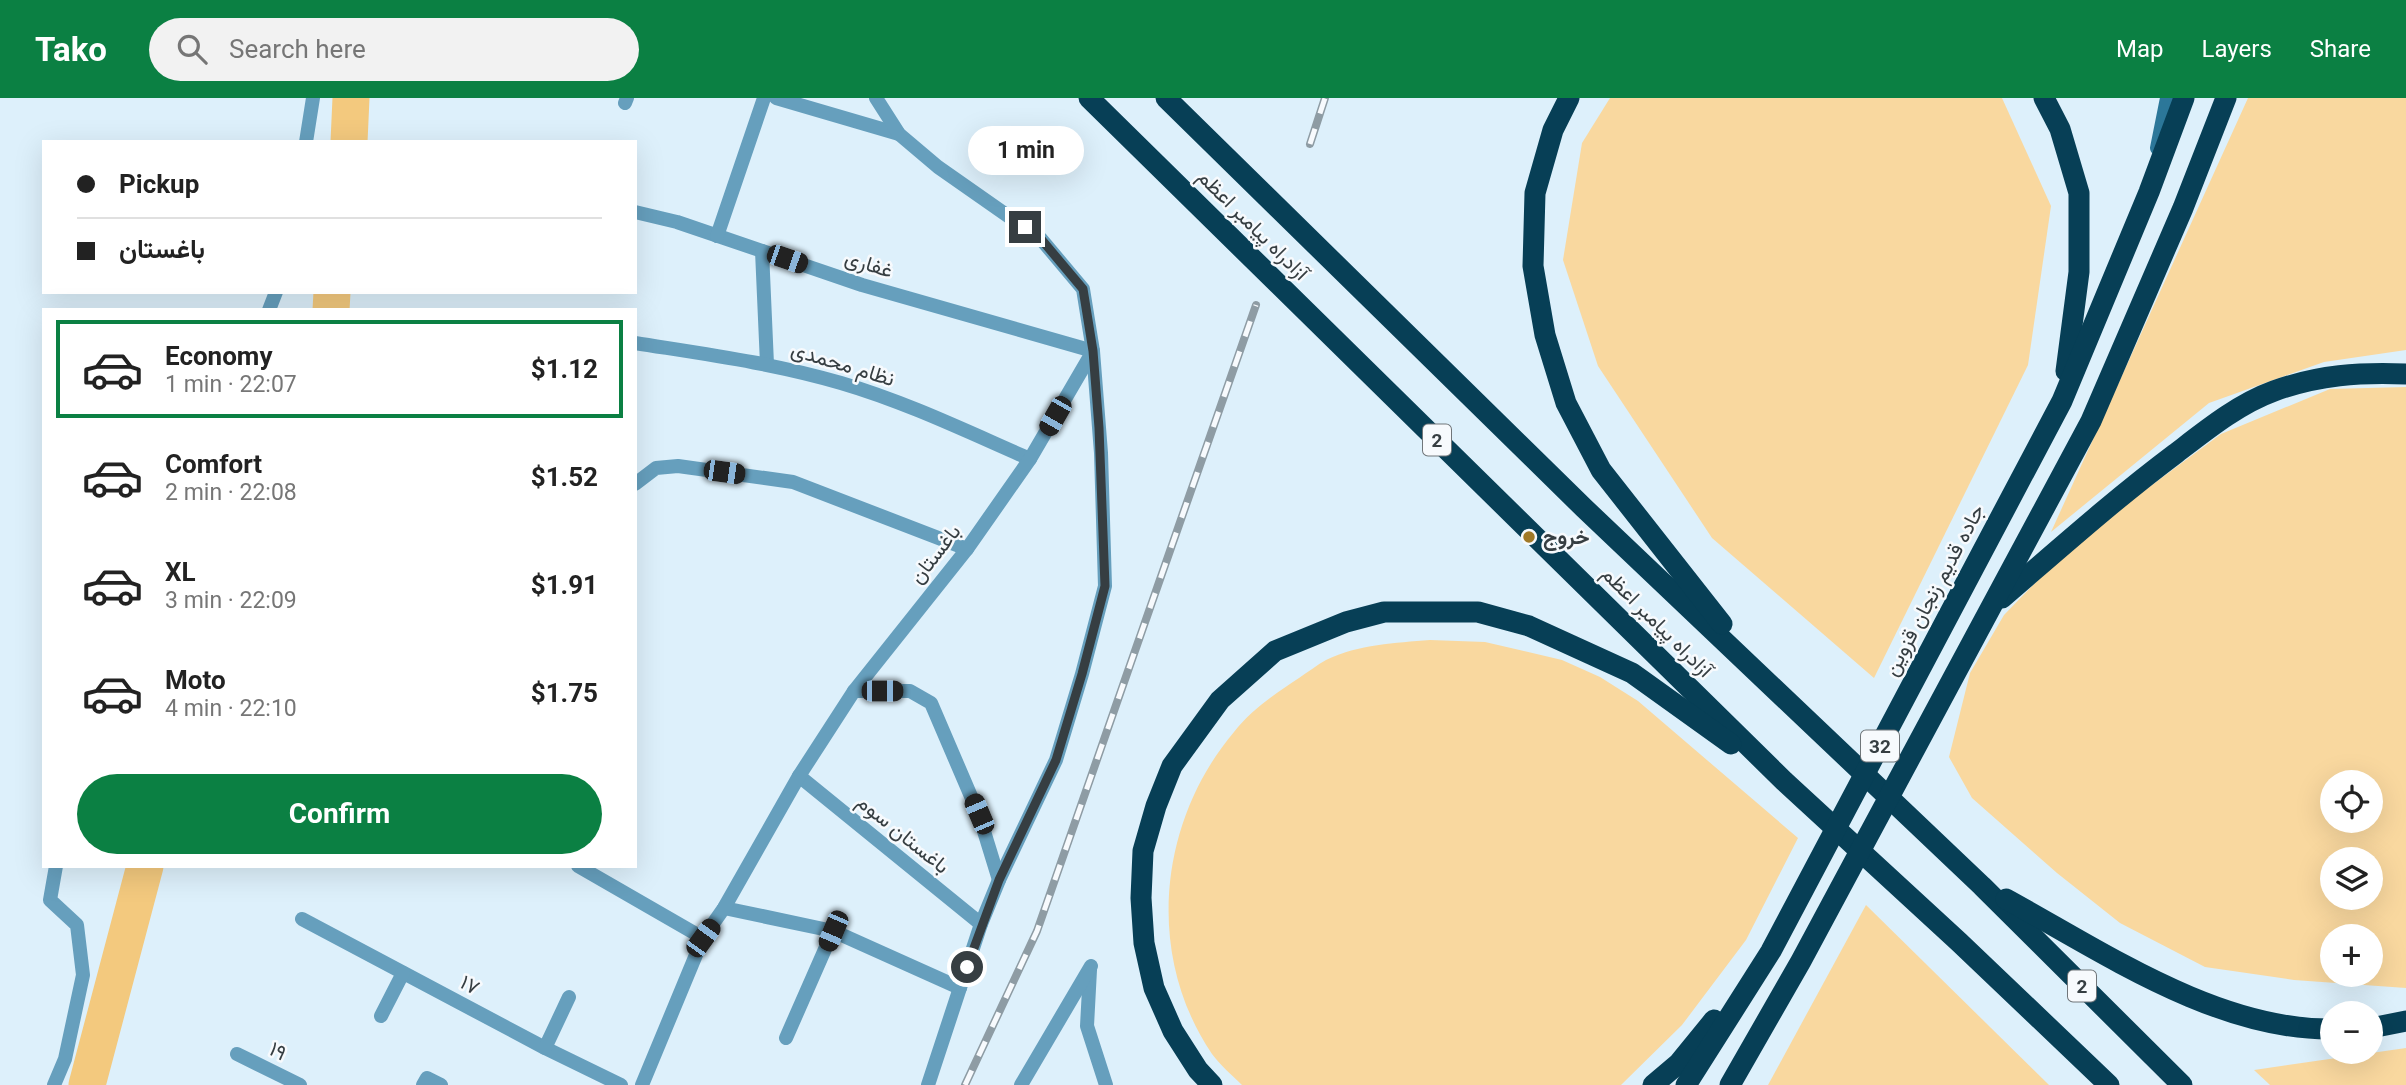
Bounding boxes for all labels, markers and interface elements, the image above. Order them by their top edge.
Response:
search box [149,18,639,81]
text: Tako [35,30,107,69]
icon: search [173,30,211,68]
text: Search here [229,34,366,64]
text: Map [2116,35,2164,63]
text: Layers [2202,35,2272,63]
text: Share [2310,35,2371,63]
callout: 1 min [967,125,1083,174]
text: 1 min [997,137,1055,164]
street label: آزادراه پیامبر اعظم [1191,165,1315,288]
text: Pickup [119,169,199,199]
route end [1009,211,1041,243]
text: باغستان [119,234,205,264]
car [764,242,811,276]
street label: غفاری [842,245,896,284]
street label: نظام محمدی [788,337,898,393]
icon: car [81,338,144,401]
text: Economy [165,341,272,371]
text: $1.12 [531,354,598,384]
text: 1 min · 22:07 [165,371,297,398]
car [1036,393,1075,439]
road number: 2 [1423,424,1451,456]
icon: car [81,446,144,509]
text: Comfort [165,449,262,479]
car [702,459,747,485]
text: $1.52 [531,462,598,492]
text: 2 min · 22:08 [165,479,297,506]
street label: جاده قدیم زنجان قزوین [1879,500,1991,681]
street label: باغستان [905,520,965,588]
place label: خروج [1543,525,1590,551]
marker: خروج [1521,529,1537,545]
icon: car [81,554,144,617]
text: XL [165,557,196,587]
street label: آزادراه پیامبر اعظم [1595,562,1719,685]
text: $1.91 [531,570,598,600]
text: 3 min · 22:09 [165,587,297,614]
icon: car [81,662,144,725]
text: Moto [165,665,226,695]
text: $1.75 [531,678,598,708]
car [862,681,904,702]
text: 4 min · 22:10 [165,695,297,722]
road number: 32 [1861,730,1899,762]
map controls [2320,770,2383,1064]
button: locate [2320,770,2383,833]
button: Confirm [77,774,602,854]
street label: باغستان سوم [851,790,954,880]
car [962,791,997,837]
button: layers [2320,847,2383,910]
car [816,908,851,954]
car [683,915,724,961]
button: + [2320,924,2383,987]
route start [951,951,983,983]
street label: ۱۷ [456,970,484,1000]
road number: 2 [2068,971,2096,1002]
button: − [2320,1001,2383,1064]
street label: ۱۹ [265,1037,291,1065]

